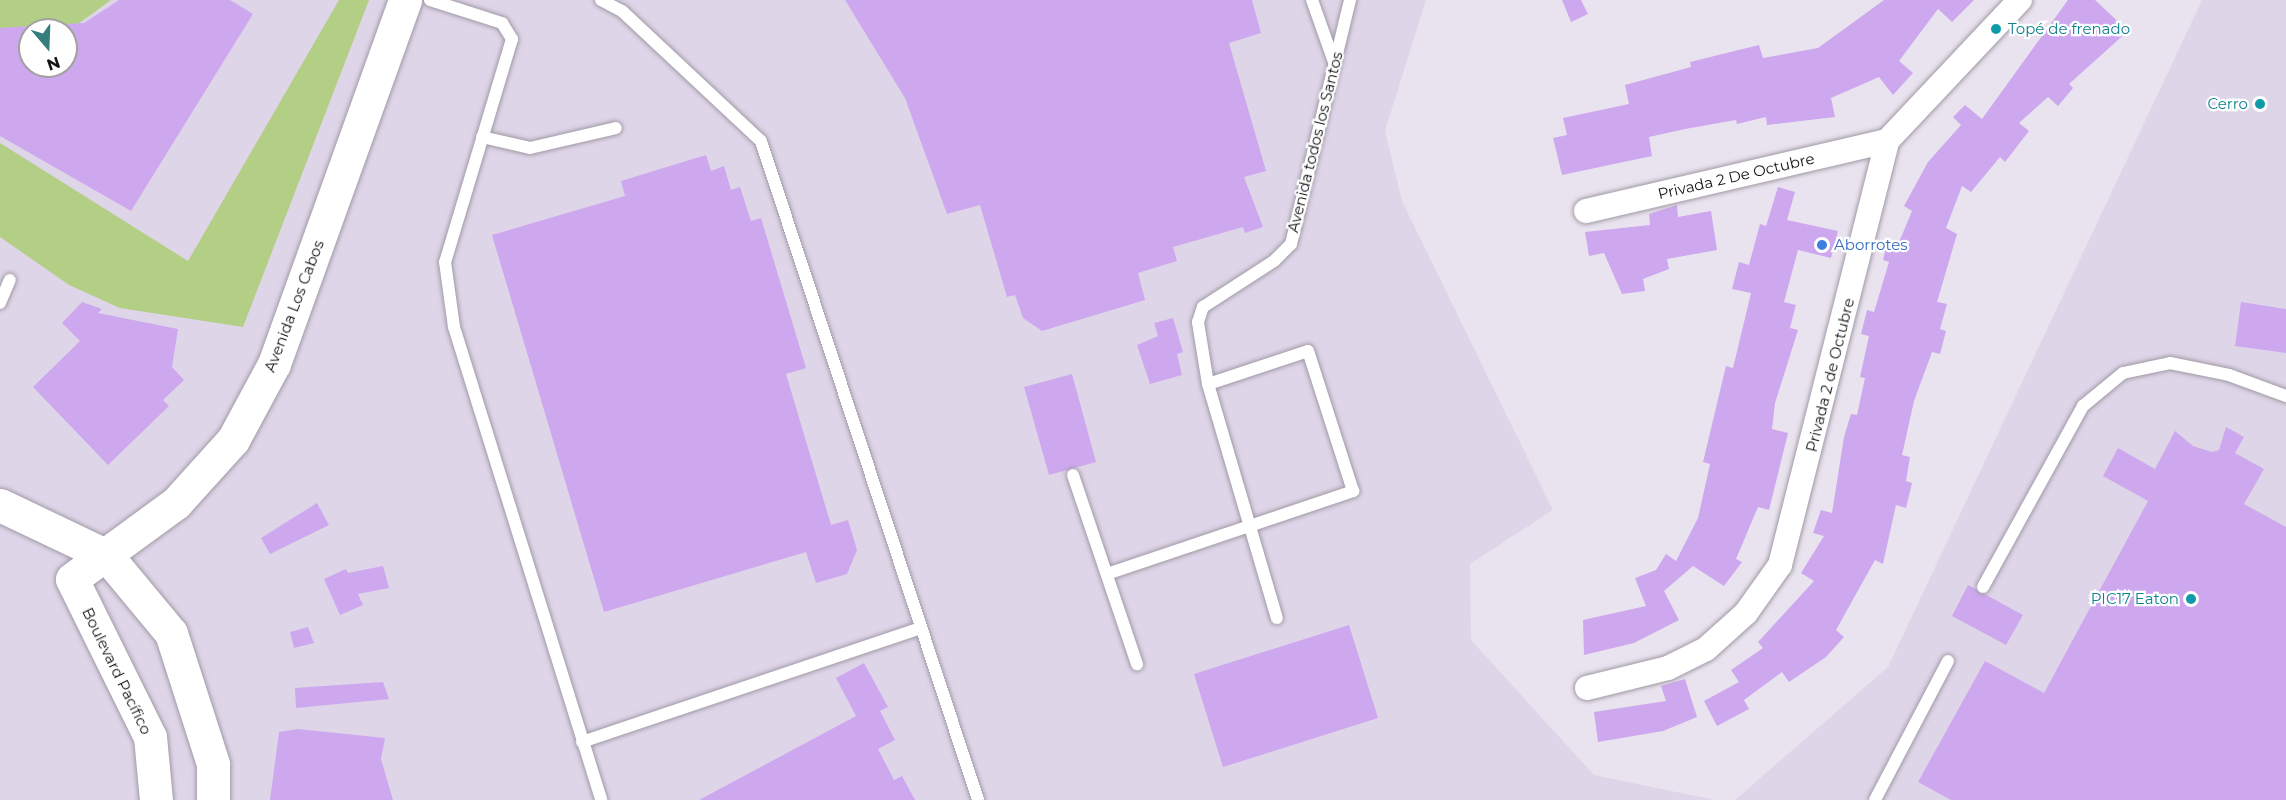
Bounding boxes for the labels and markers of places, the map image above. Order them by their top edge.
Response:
place label: Topé de frenado [2008,20,2130,38]
marker: Topé de frenado [1989,22,2003,36]
place label: Cerro [2208,95,2248,113]
marker: Cerro [2253,97,2267,111]
place label: Aborrotes [1834,236,1908,254]
marker: Aborrotes [1815,238,1829,252]
place label: PIC17 Eaton [2091,590,2179,608]
marker: PIC17 Eaton [2184,592,2198,606]

